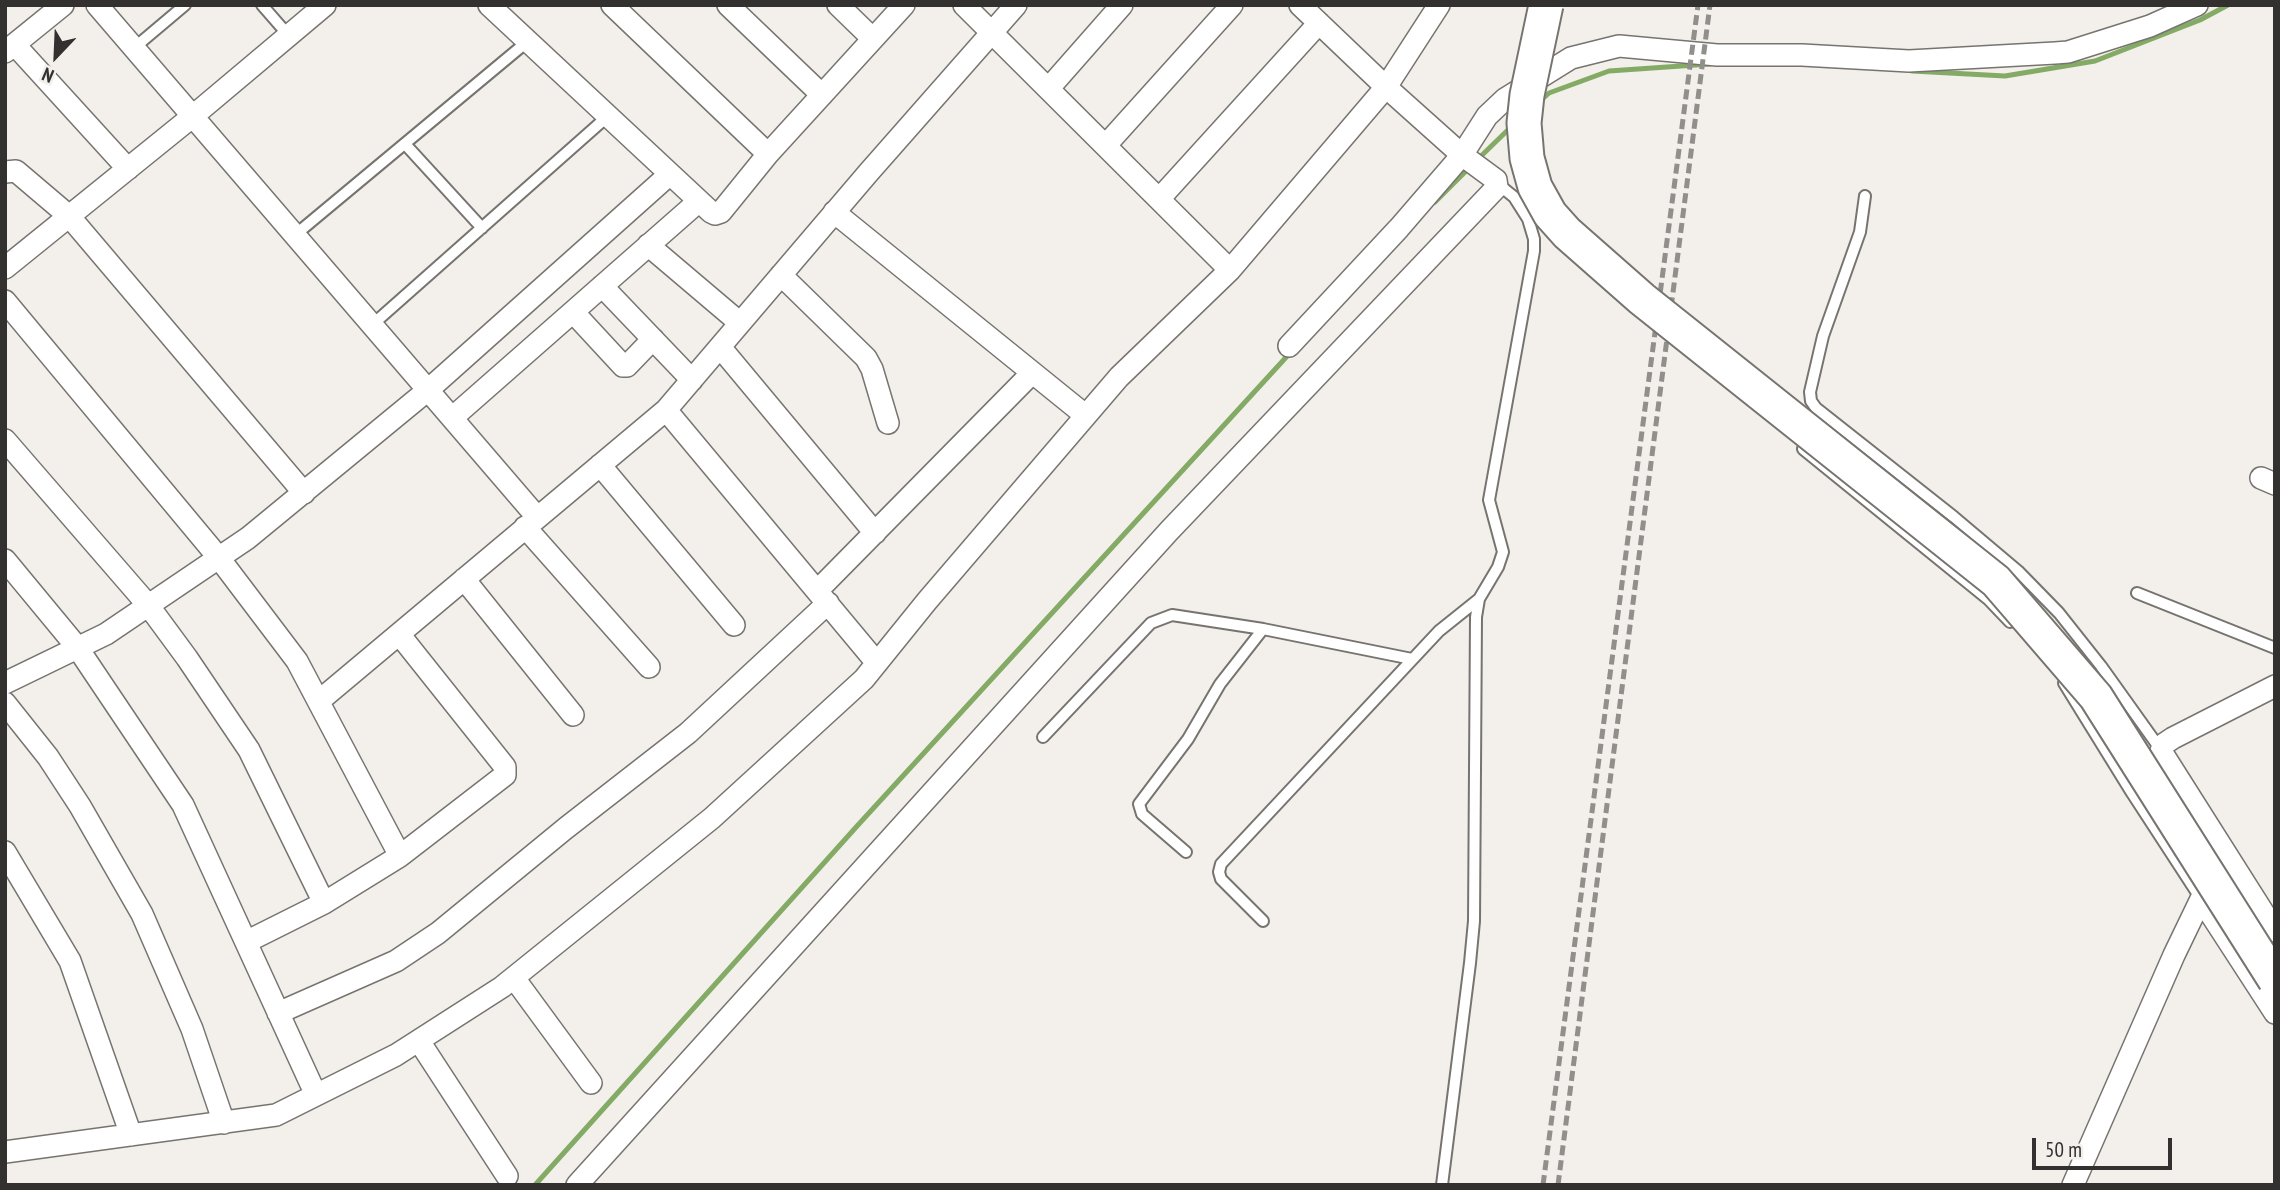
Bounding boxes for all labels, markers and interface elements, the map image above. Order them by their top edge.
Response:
north arrow [21,21,91,91]
text: N [38,62,57,88]
scale bar [2035,1124,2175,1168]
text: 50 m [2045,1136,2082,1163]

